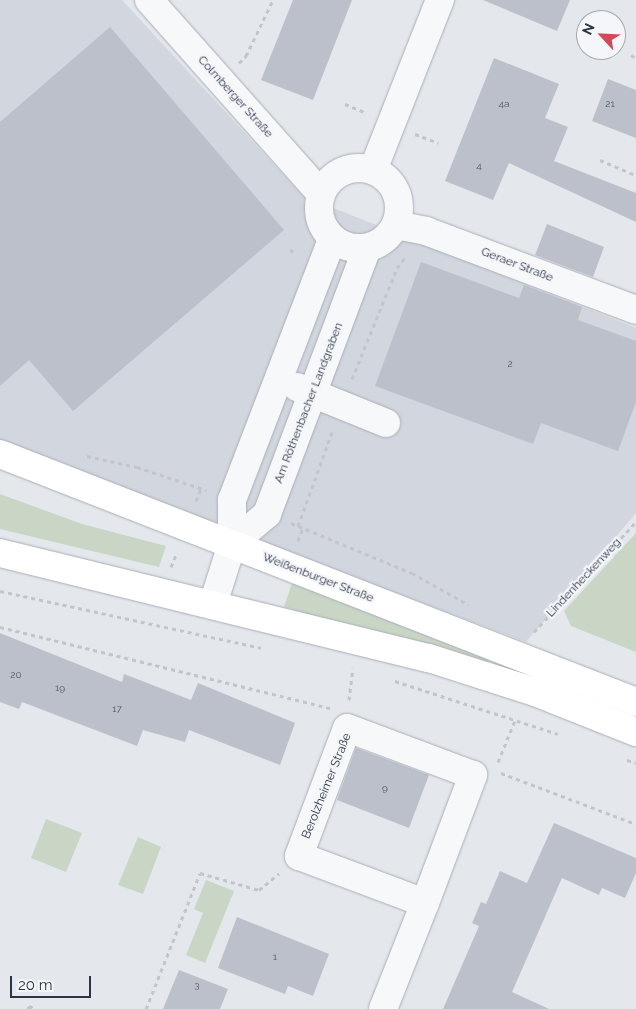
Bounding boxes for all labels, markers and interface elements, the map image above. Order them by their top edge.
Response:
north arrow [576,10,626,60]
text: N [579,21,598,37]
street label: Colmberger Straße [194,53,276,141]
house number: 4a [499,98,509,110]
house number: 21 [605,98,615,110]
house number: 4 [476,160,482,172]
street label: Geraer Straße [479,245,555,285]
street label: Am Röthenbacher Landgraben [272,320,346,486]
house number: 2 [507,358,513,370]
street label: Lindenheckenweg [544,536,624,620]
street label: Weißenburger Straße [260,550,376,606]
house number: 20 [10,669,22,681]
house number: 19 [55,682,65,694]
house number: 17 [112,703,122,715]
street label: Berolzheimer Straße [299,731,355,841]
house number: 9 [382,782,388,794]
house number: 1 [273,951,277,963]
scale bar [12,966,94,998]
text: 20 m [18,976,53,994]
house number: 3 [194,979,200,991]

